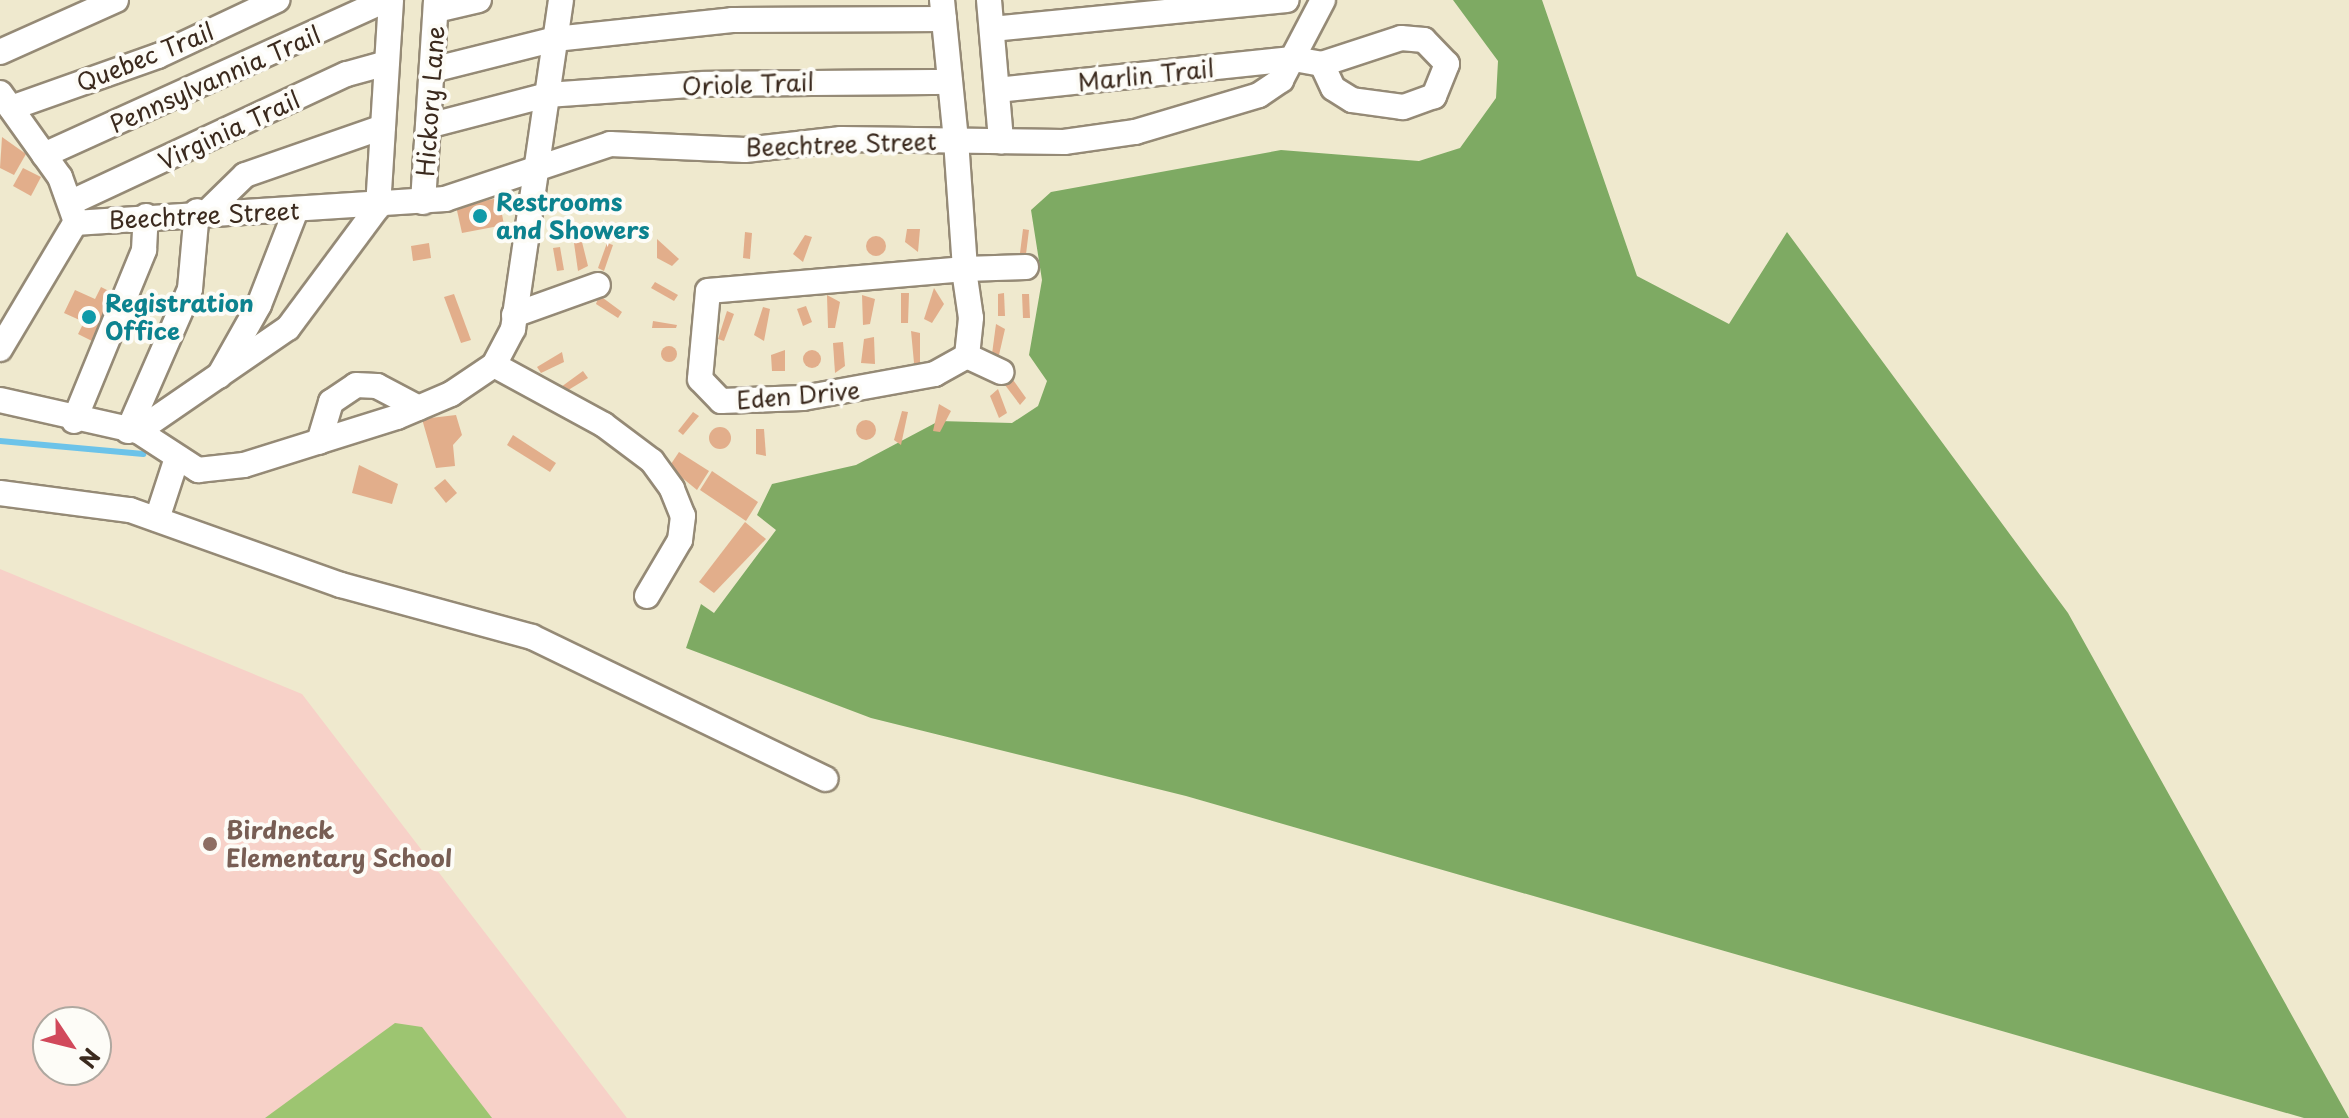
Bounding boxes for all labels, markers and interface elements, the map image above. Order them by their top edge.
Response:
street label: Quebec Trail [71,16,219,98]
street label: Pennsylvannia Trail [105,20,325,138]
street label: Hickory Lane [410,24,450,178]
street label: Marlin Trail [1076,53,1216,97]
street label: Oriole Trail [681,67,815,101]
street label: Virginia Trail [154,85,304,175]
street label: Beechtree Street [744,126,938,162]
place label: Restrooms and Showers [496,188,652,244]
street label: Beechtree Street [107,196,301,234]
marker: Restrooms and Showers [471,207,489,225]
place label: Registration Office [105,289,254,345]
marker: Registration Office [80,308,98,326]
street label: Eden Drive [735,375,861,415]
place label: Birdneck Elementary School [226,816,452,872]
marker: Birdneck Elementary School [201,835,219,853]
north arrow [32,1006,112,1086]
text: N [72,1042,109,1076]

